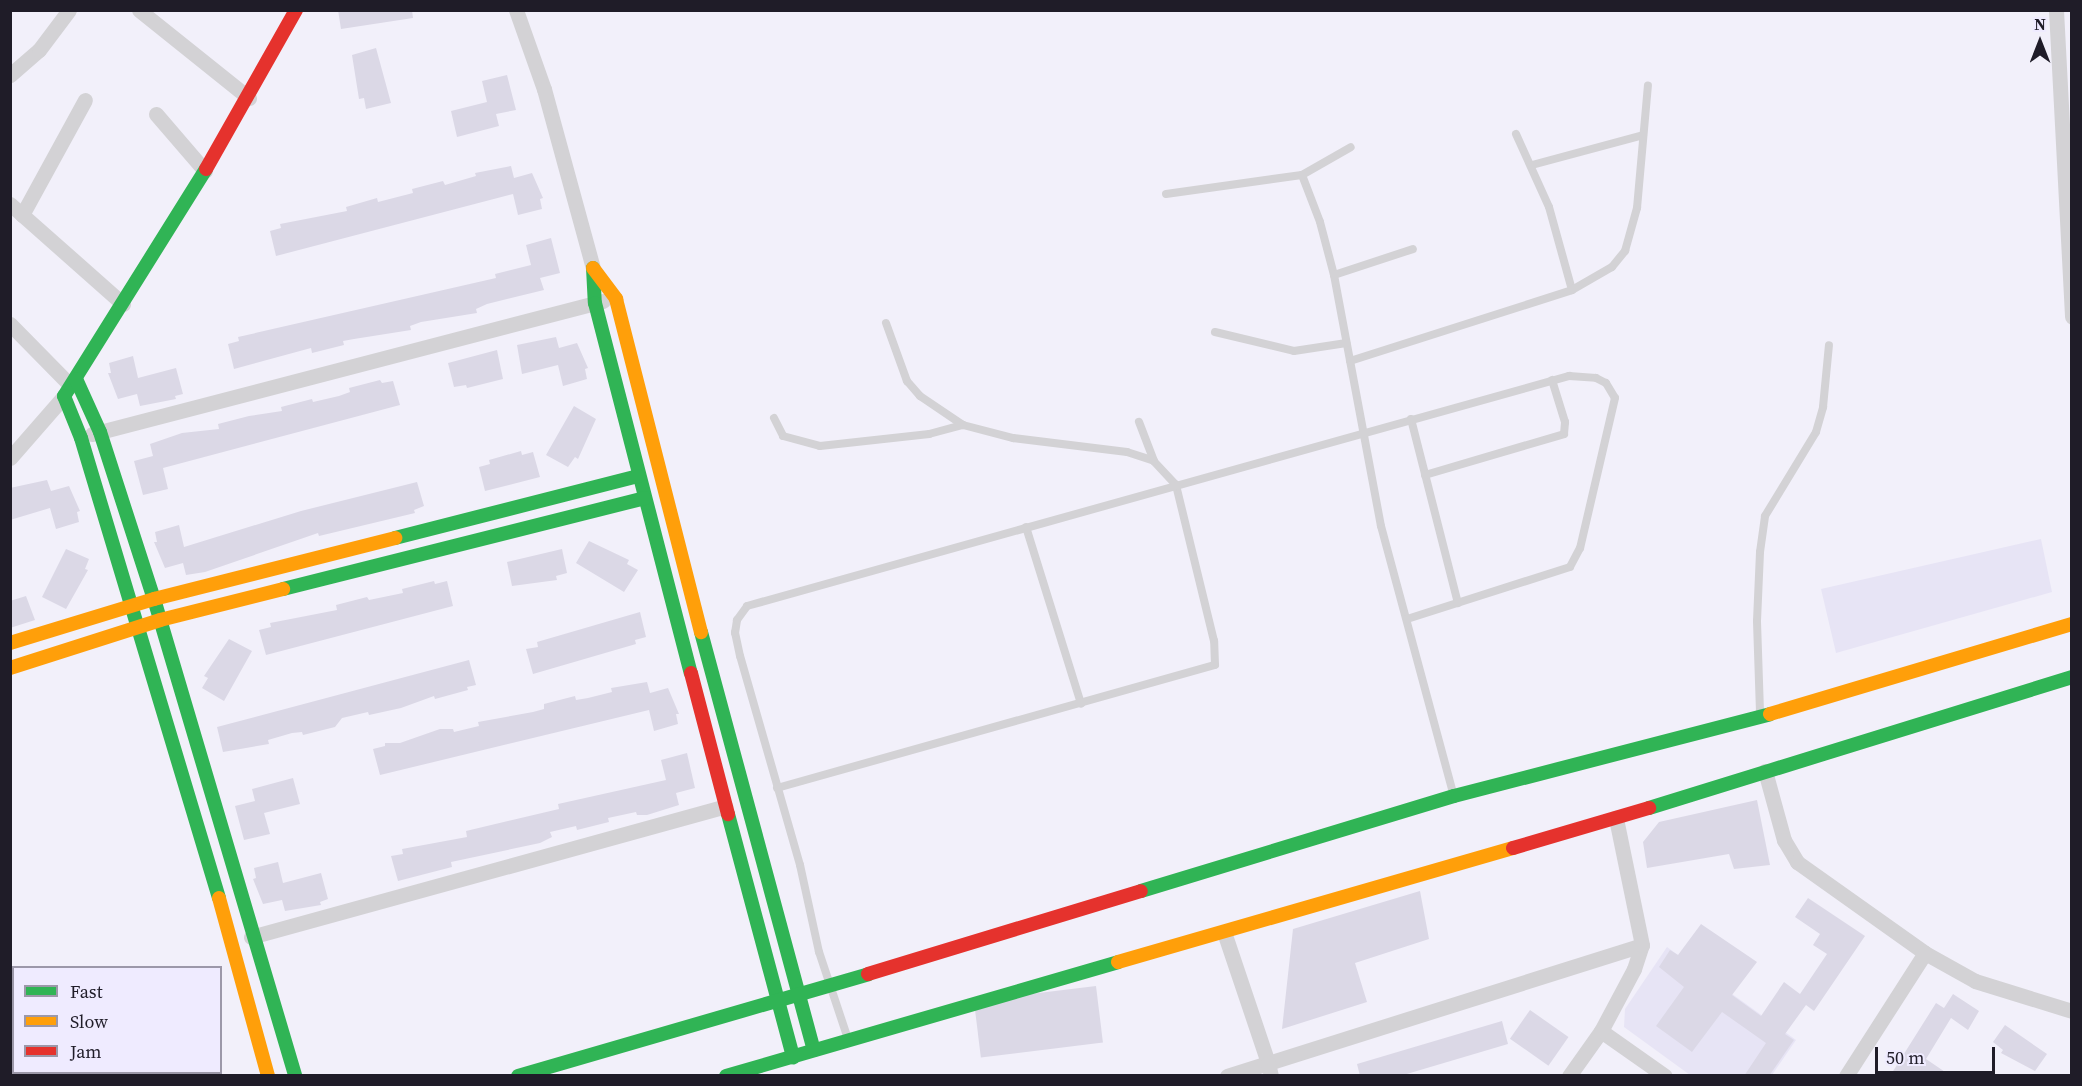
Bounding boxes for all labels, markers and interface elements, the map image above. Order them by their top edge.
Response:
north arrow [2010,12,2070,72]
text: N [2034,13,2046,35]
legend [12,966,222,1074]
text: Fast [70,979,103,1004]
text: Slow [70,1009,108,1034]
scale bar [1878,1035,1998,1073]
text: Jam [70,1039,102,1064]
text: 50 m [1886,1045,1924,1070]

